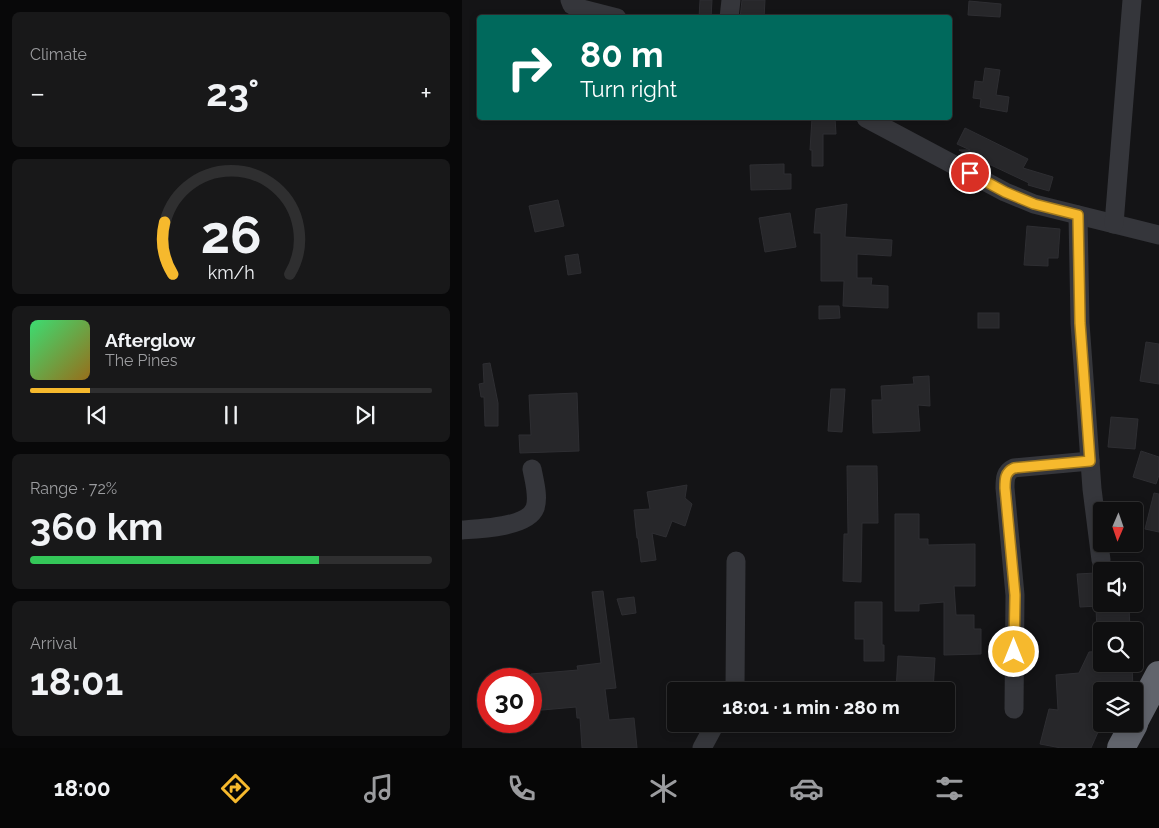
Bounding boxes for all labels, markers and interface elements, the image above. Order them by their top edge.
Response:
text: 80 m [580,34,664,75]
icon: right [497,35,562,100]
text: Climate [30,45,87,64]
text: 23° [206,70,259,115]
text: Turn right [580,76,677,102]
text: − [30,77,45,110]
text: + [420,77,432,110]
pin [949,152,991,194]
icon: arrive [956,159,984,187]
text: 26 [201,204,261,265]
text: km/h [207,262,255,283]
text: Afterglow [105,329,195,351]
text: The Pines [105,351,177,370]
icon: previous [83,401,111,429]
icon: pause [217,401,245,429]
icon: next [351,401,379,429]
text: Range · 72% [30,479,117,498]
north arrow [1093,502,1143,552]
map controls [1093,502,1143,732]
text: 360 km [30,504,163,549]
button: sound [1093,562,1143,612]
button: search [1093,622,1143,672]
position arrow [987,625,1039,677]
text: Arrival [30,634,77,653]
text: 18:01 [30,659,123,704]
speed limit sign: 30 [477,668,542,733]
button: layers [1093,682,1143,732]
text: 18:01 · 1 min · 280 m [722,696,900,718]
icon: directions [218,771,253,806]
icon: music [361,771,396,806]
icon: phone [504,771,539,806]
icon: climate [646,771,681,806]
icon: car [789,771,824,806]
icon: filters [932,771,967,806]
text: 18:00 [54,775,110,801]
text: 23° [1075,775,1105,801]

